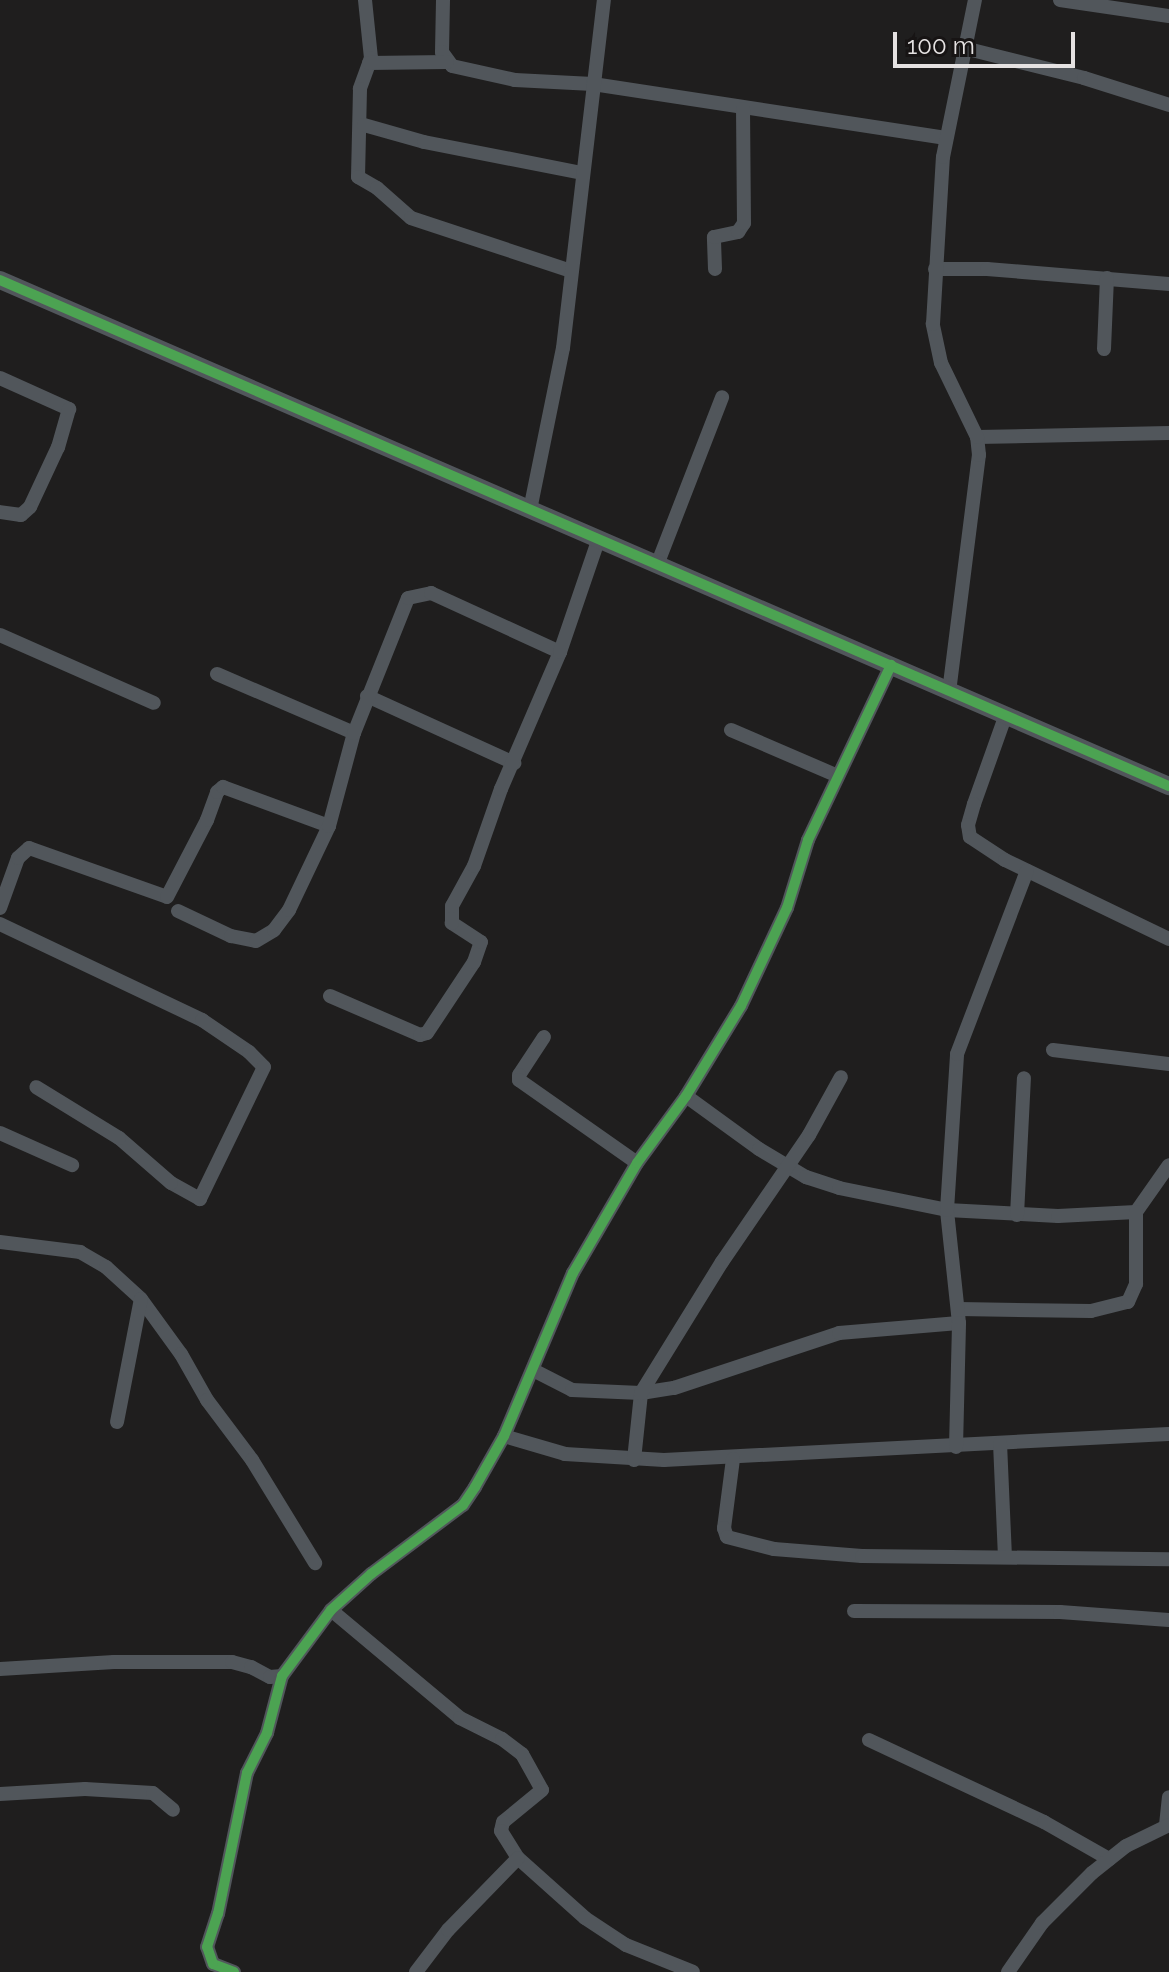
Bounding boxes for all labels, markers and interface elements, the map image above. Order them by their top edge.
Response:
scale bar [897,16,1079,66]
text: 100 m [907,31,975,60]

